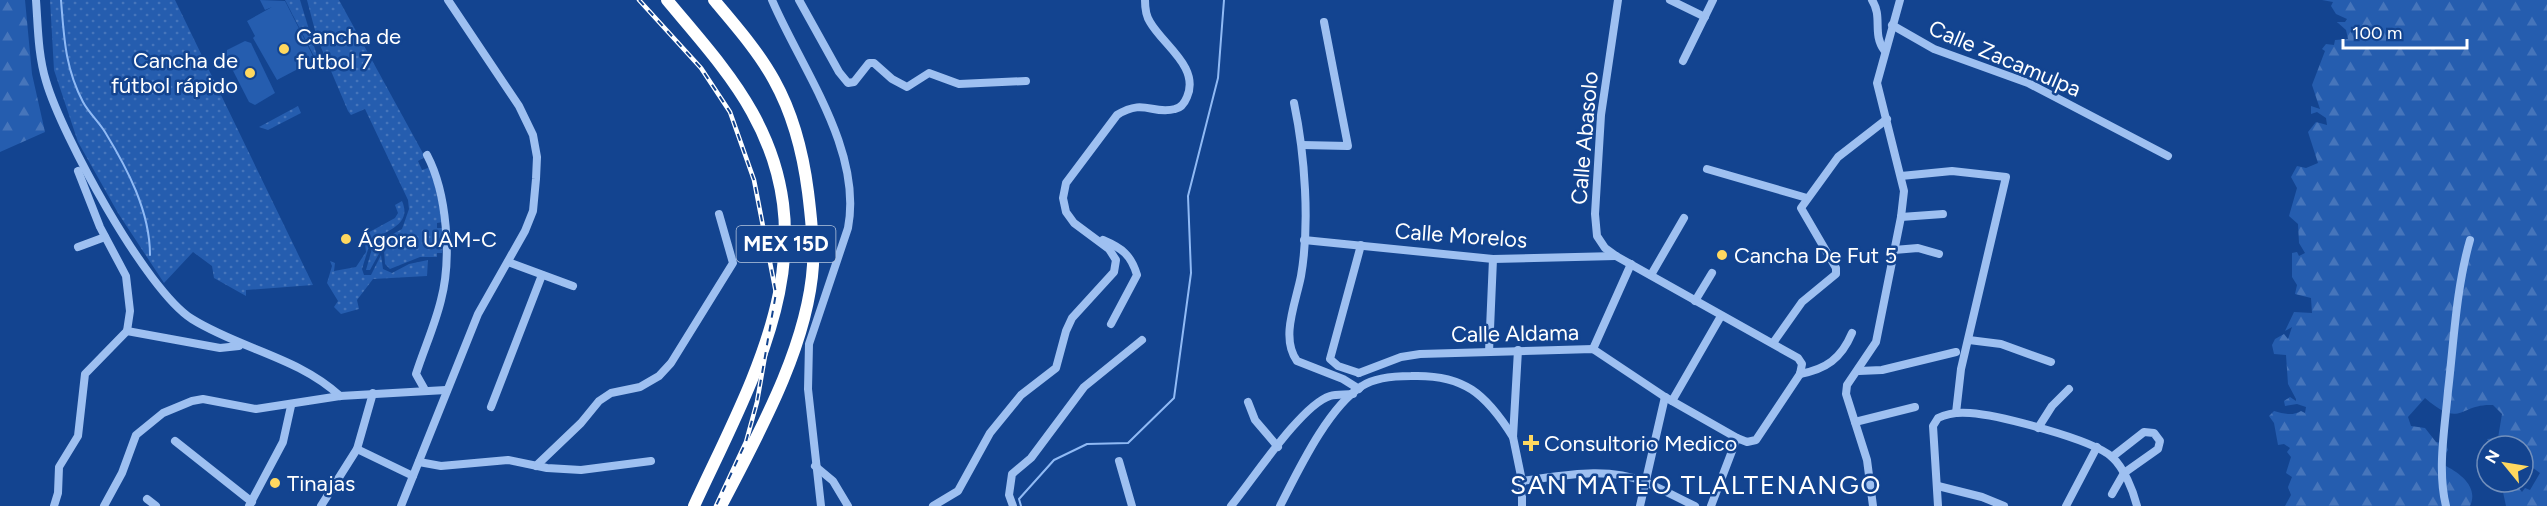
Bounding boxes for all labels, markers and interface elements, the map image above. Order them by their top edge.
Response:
scale bar [2343,12,2468,50]
street label: Calle Zacamulpa [1925,14,2085,103]
text: 100 m [2352,22,2402,44]
place label: Cancha de futbol 7 [296,23,401,75]
marker: Cancha de futbol 7 [277,42,291,56]
place label: Cancha de fútbol rápido [111,47,238,99]
marker: Cancha de fútbol rápido [243,66,257,80]
street label: Calle Abasolo [1565,70,1604,206]
street label: Calle Morelos [1394,217,1528,254]
place label: Ágora UAM-C [358,226,497,253]
road number: MEX 15D [736,226,836,262]
marker: Ágora UAM-C [339,232,353,246]
place label: Cancha De Fut 5 [1734,242,1897,269]
marker: Cancha De Fut 5 [1715,248,1729,262]
street label: Calle Aldama [1451,319,1579,348]
place label: Consultorio Medico [1544,430,1737,457]
marker: Consultorio Medico [1522,434,1540,452]
north arrow [2475,434,2535,494]
text: N [2481,447,2504,467]
district label: SAN MATEO TLALTENANGO [1510,469,1882,501]
place label: Tinajas [287,470,355,497]
marker: Tinajas [268,476,282,490]

